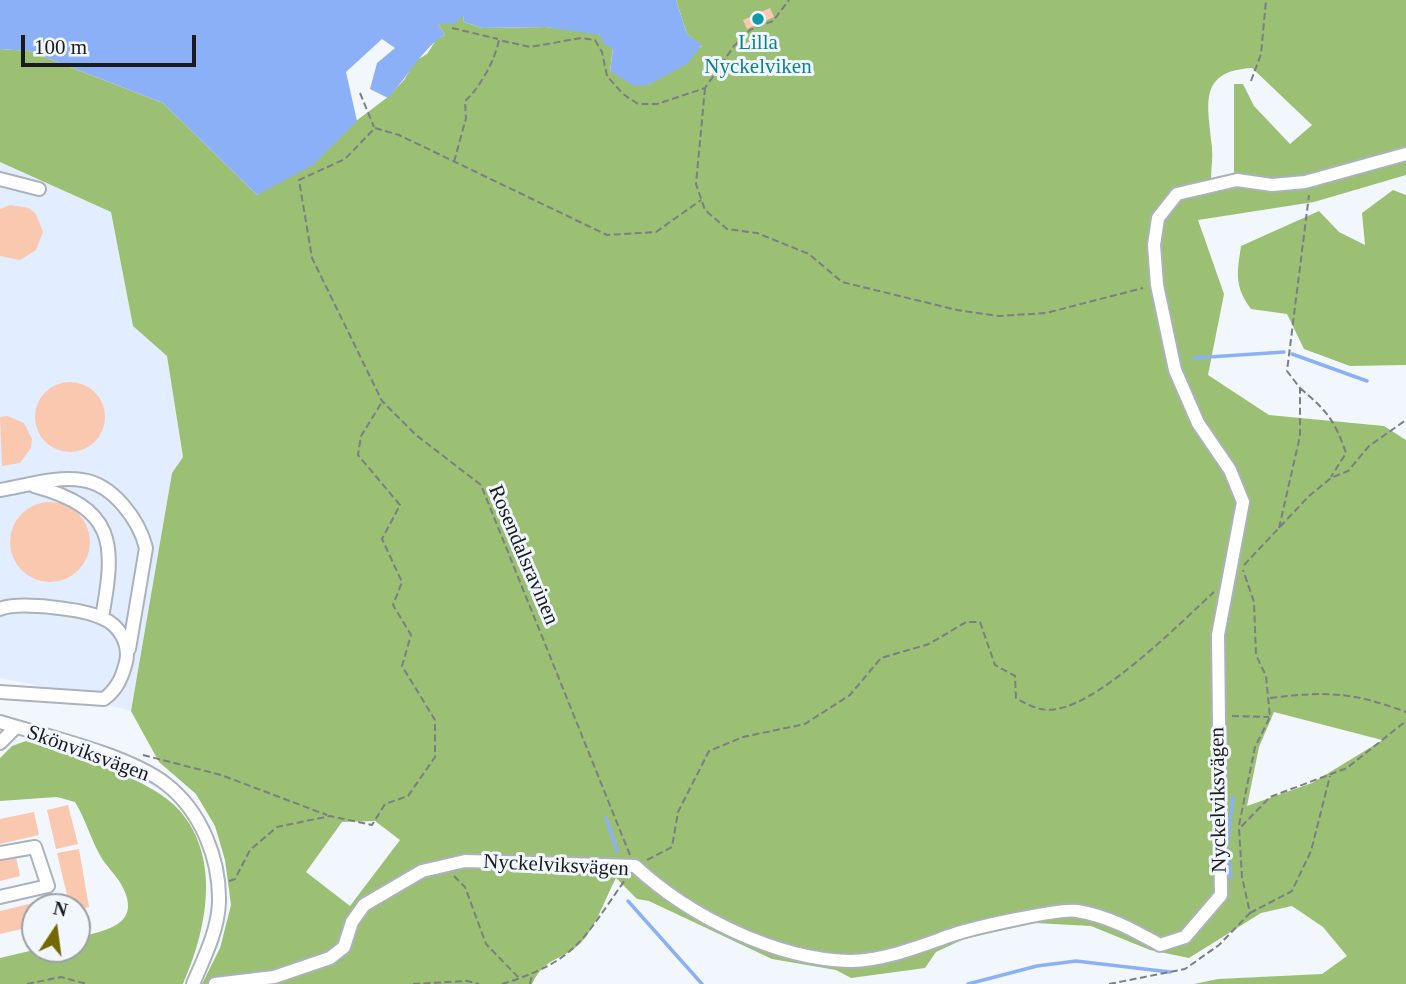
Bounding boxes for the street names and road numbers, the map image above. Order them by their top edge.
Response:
street label: Rosendalsravinen [482,481,564,629]
street label: Skönviksvägen [23,720,153,788]
street label: Nyckelviksvägen [1205,727,1233,873]
street label: Nyckelviksvägen [483,850,629,882]

